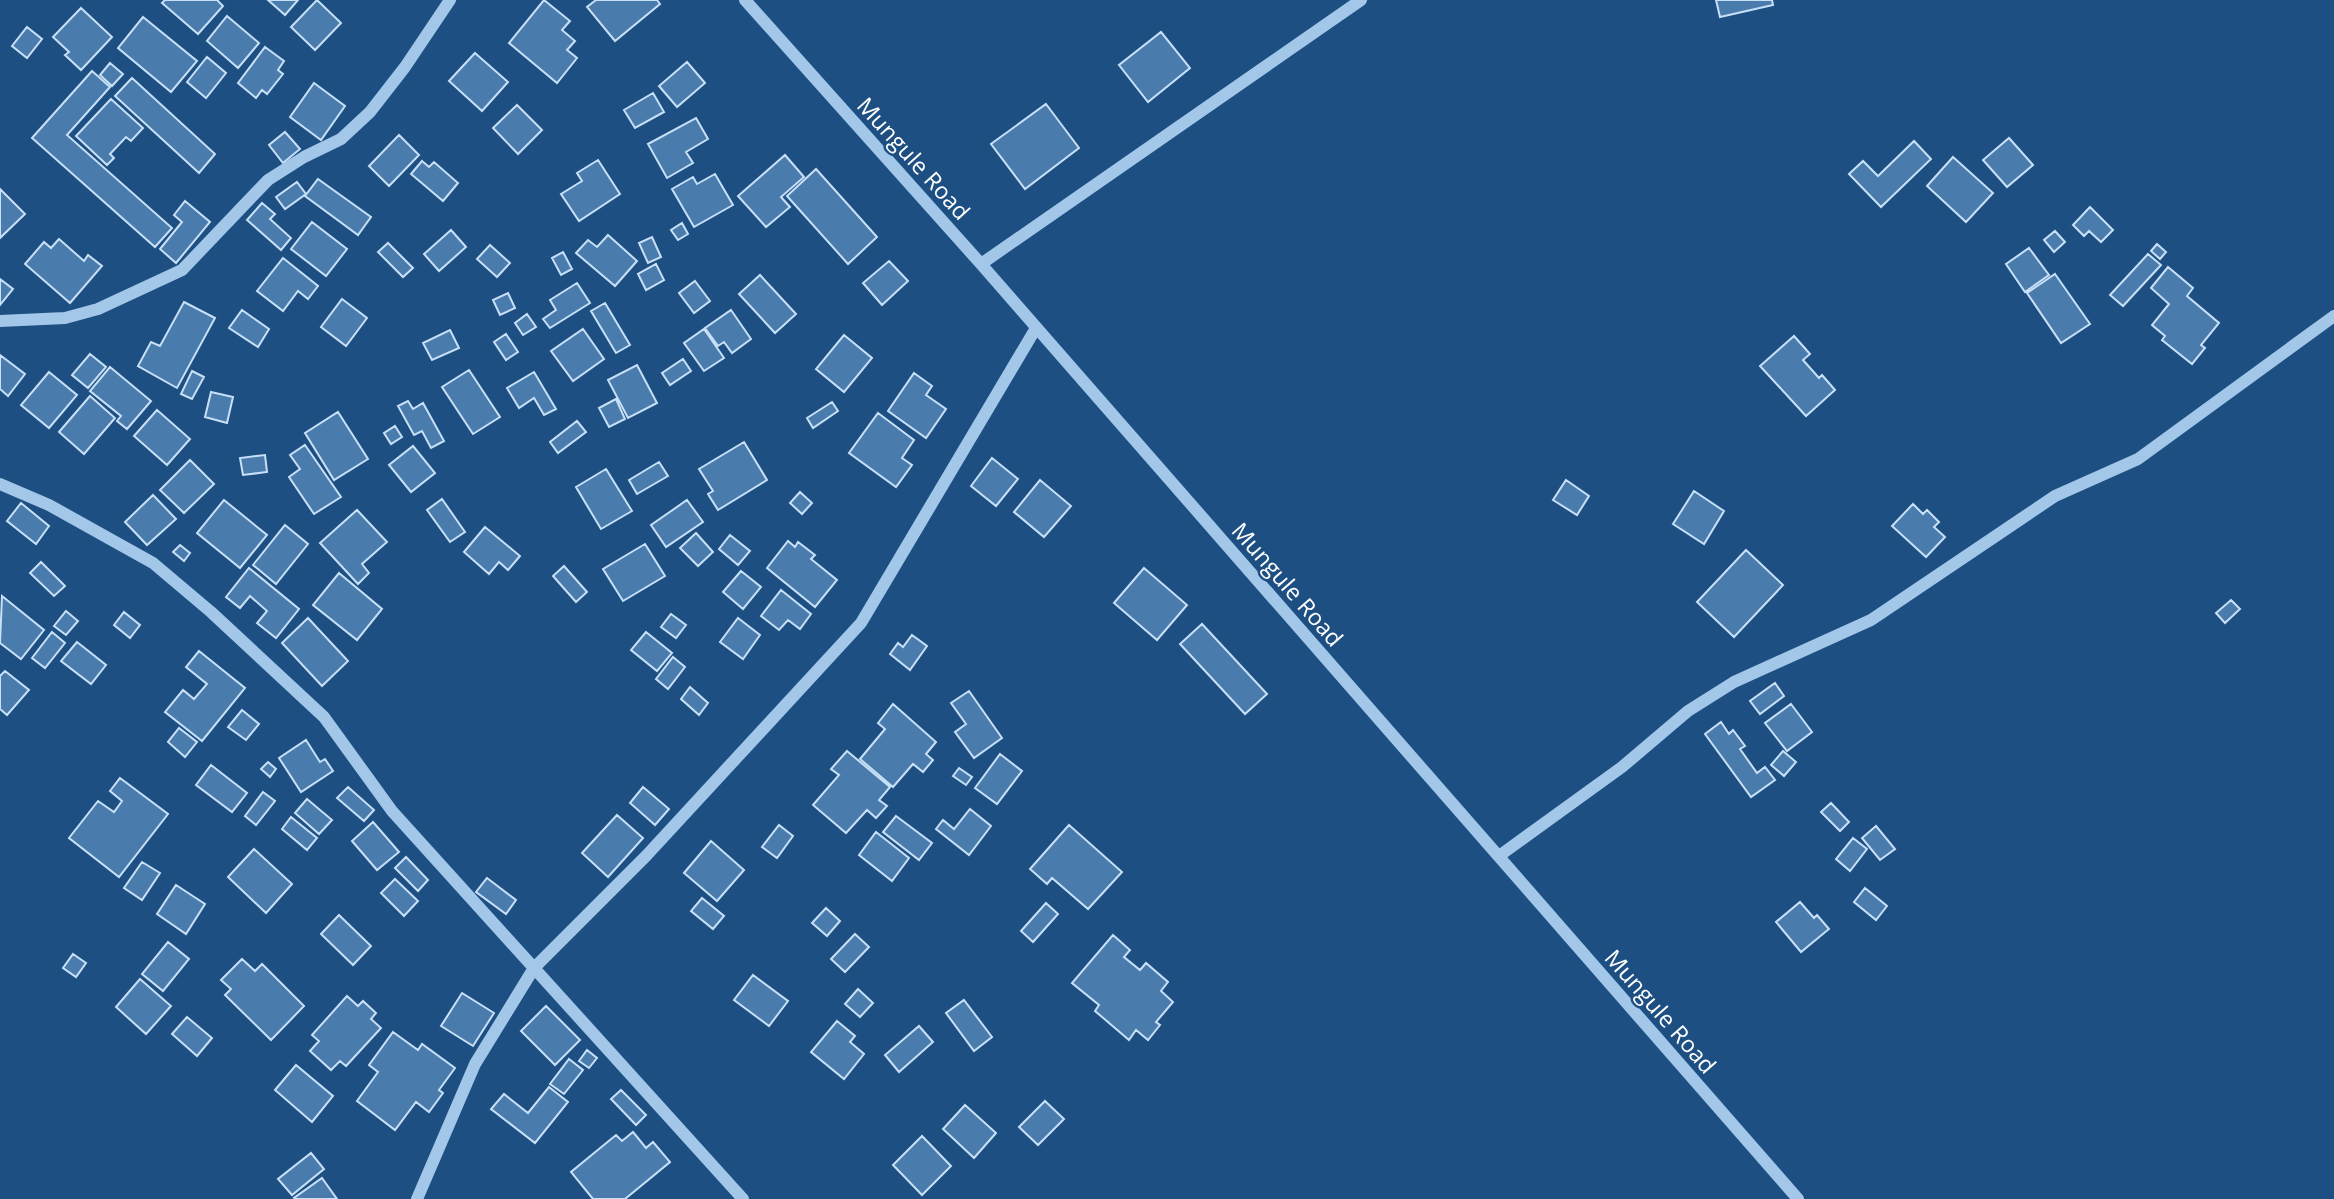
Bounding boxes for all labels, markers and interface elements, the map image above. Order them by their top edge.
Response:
street label: Mungule Road [850,90,978,226]
street label: Mungule Road [1225,515,1351,653]
street label: Mungule Road [1598,942,1724,1080]

